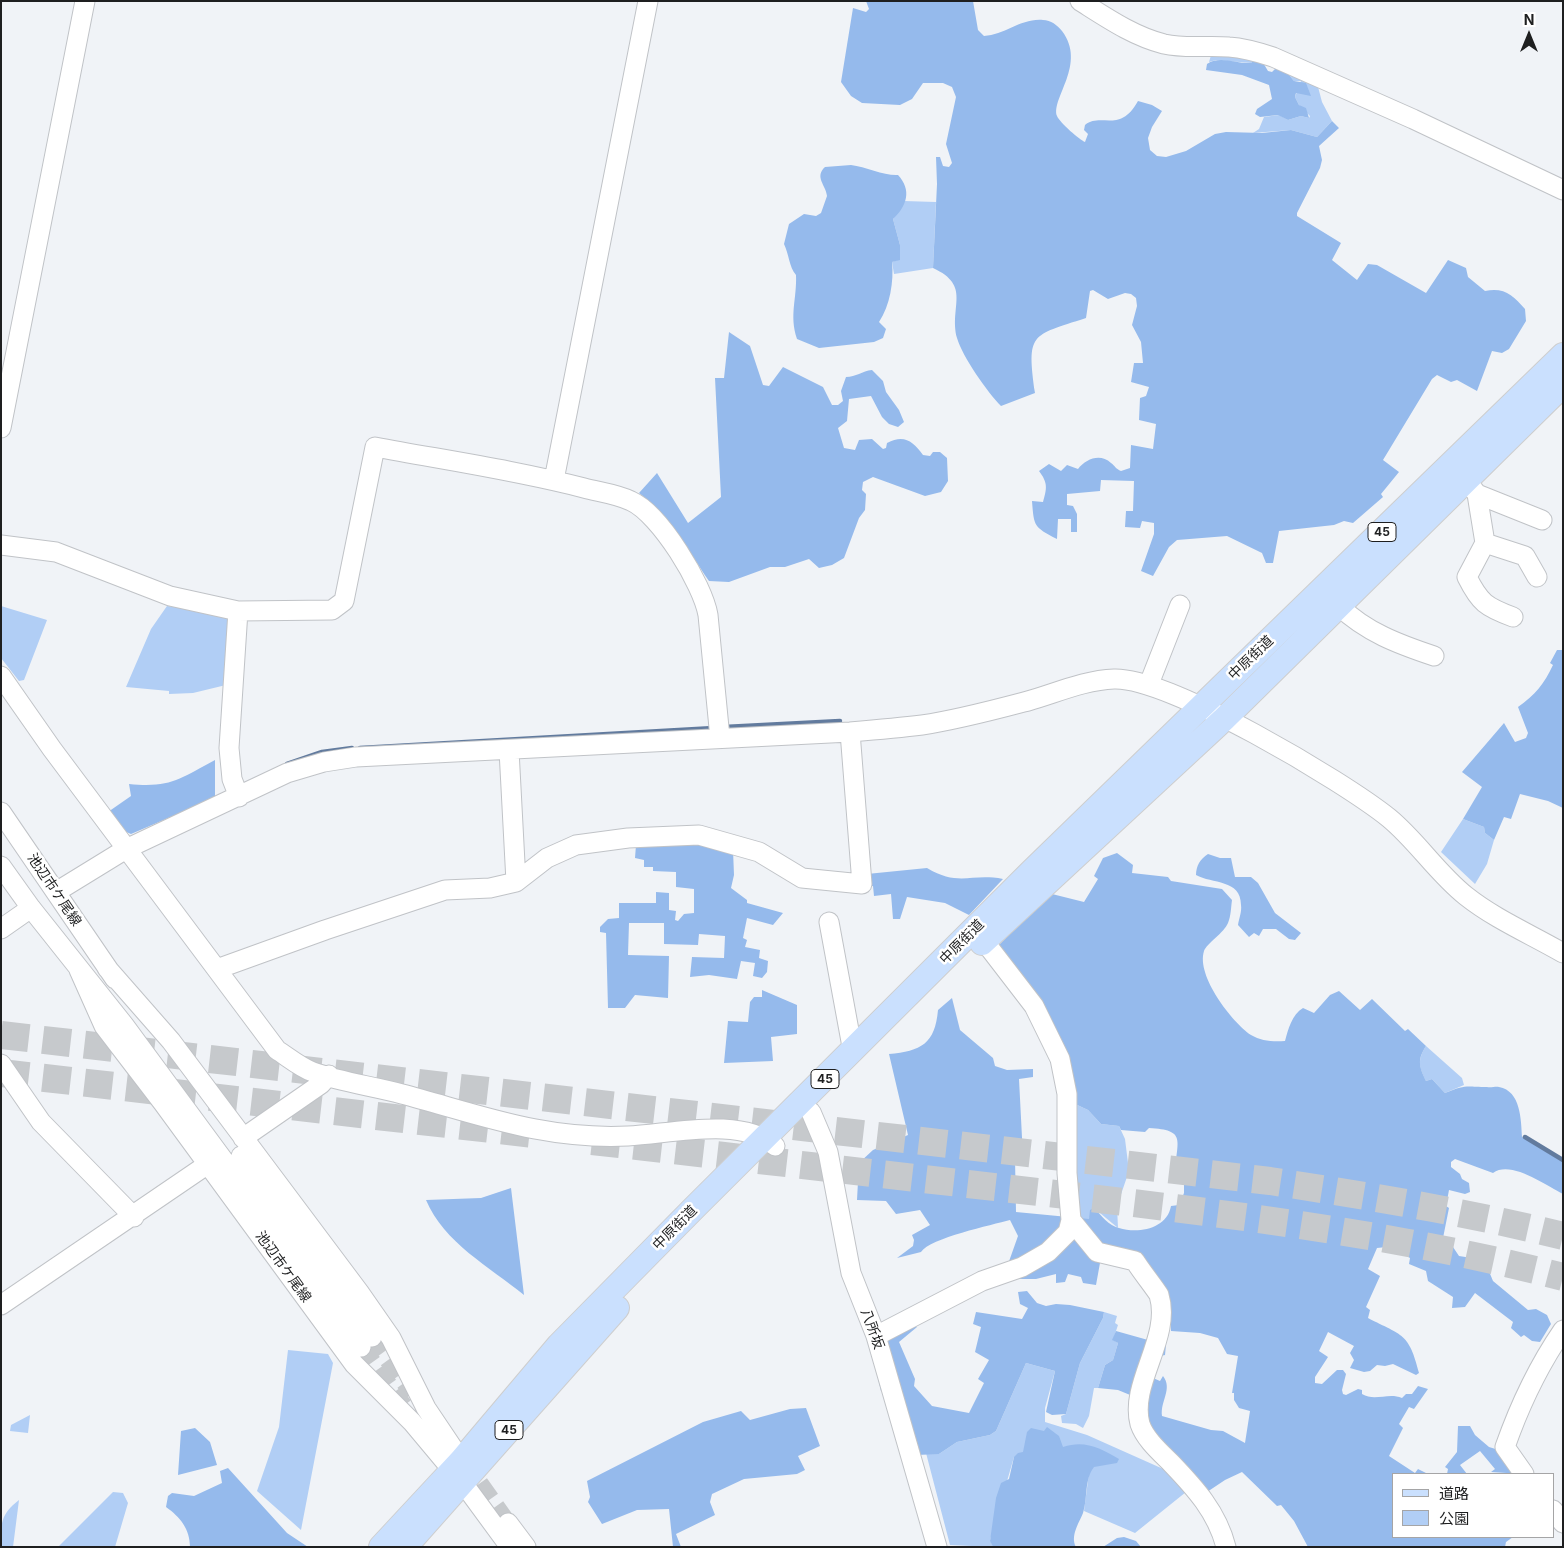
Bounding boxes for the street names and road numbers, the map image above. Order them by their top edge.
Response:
road number: 45 [1368,522,1396,542]
street label: 中原街道 [1225,633,1277,683]
street label: 池辺市ケ尾線 [24,850,84,930]
street label: 中原街道 [936,916,988,968]
road number: 45 [811,1070,839,1088]
street label: 中原街道 [649,1202,701,1254]
street label: 池辺市ケ尾線 [252,1228,314,1306]
street label: 八所坂 [857,1306,887,1352]
road number: 45 [495,1420,523,1440]

